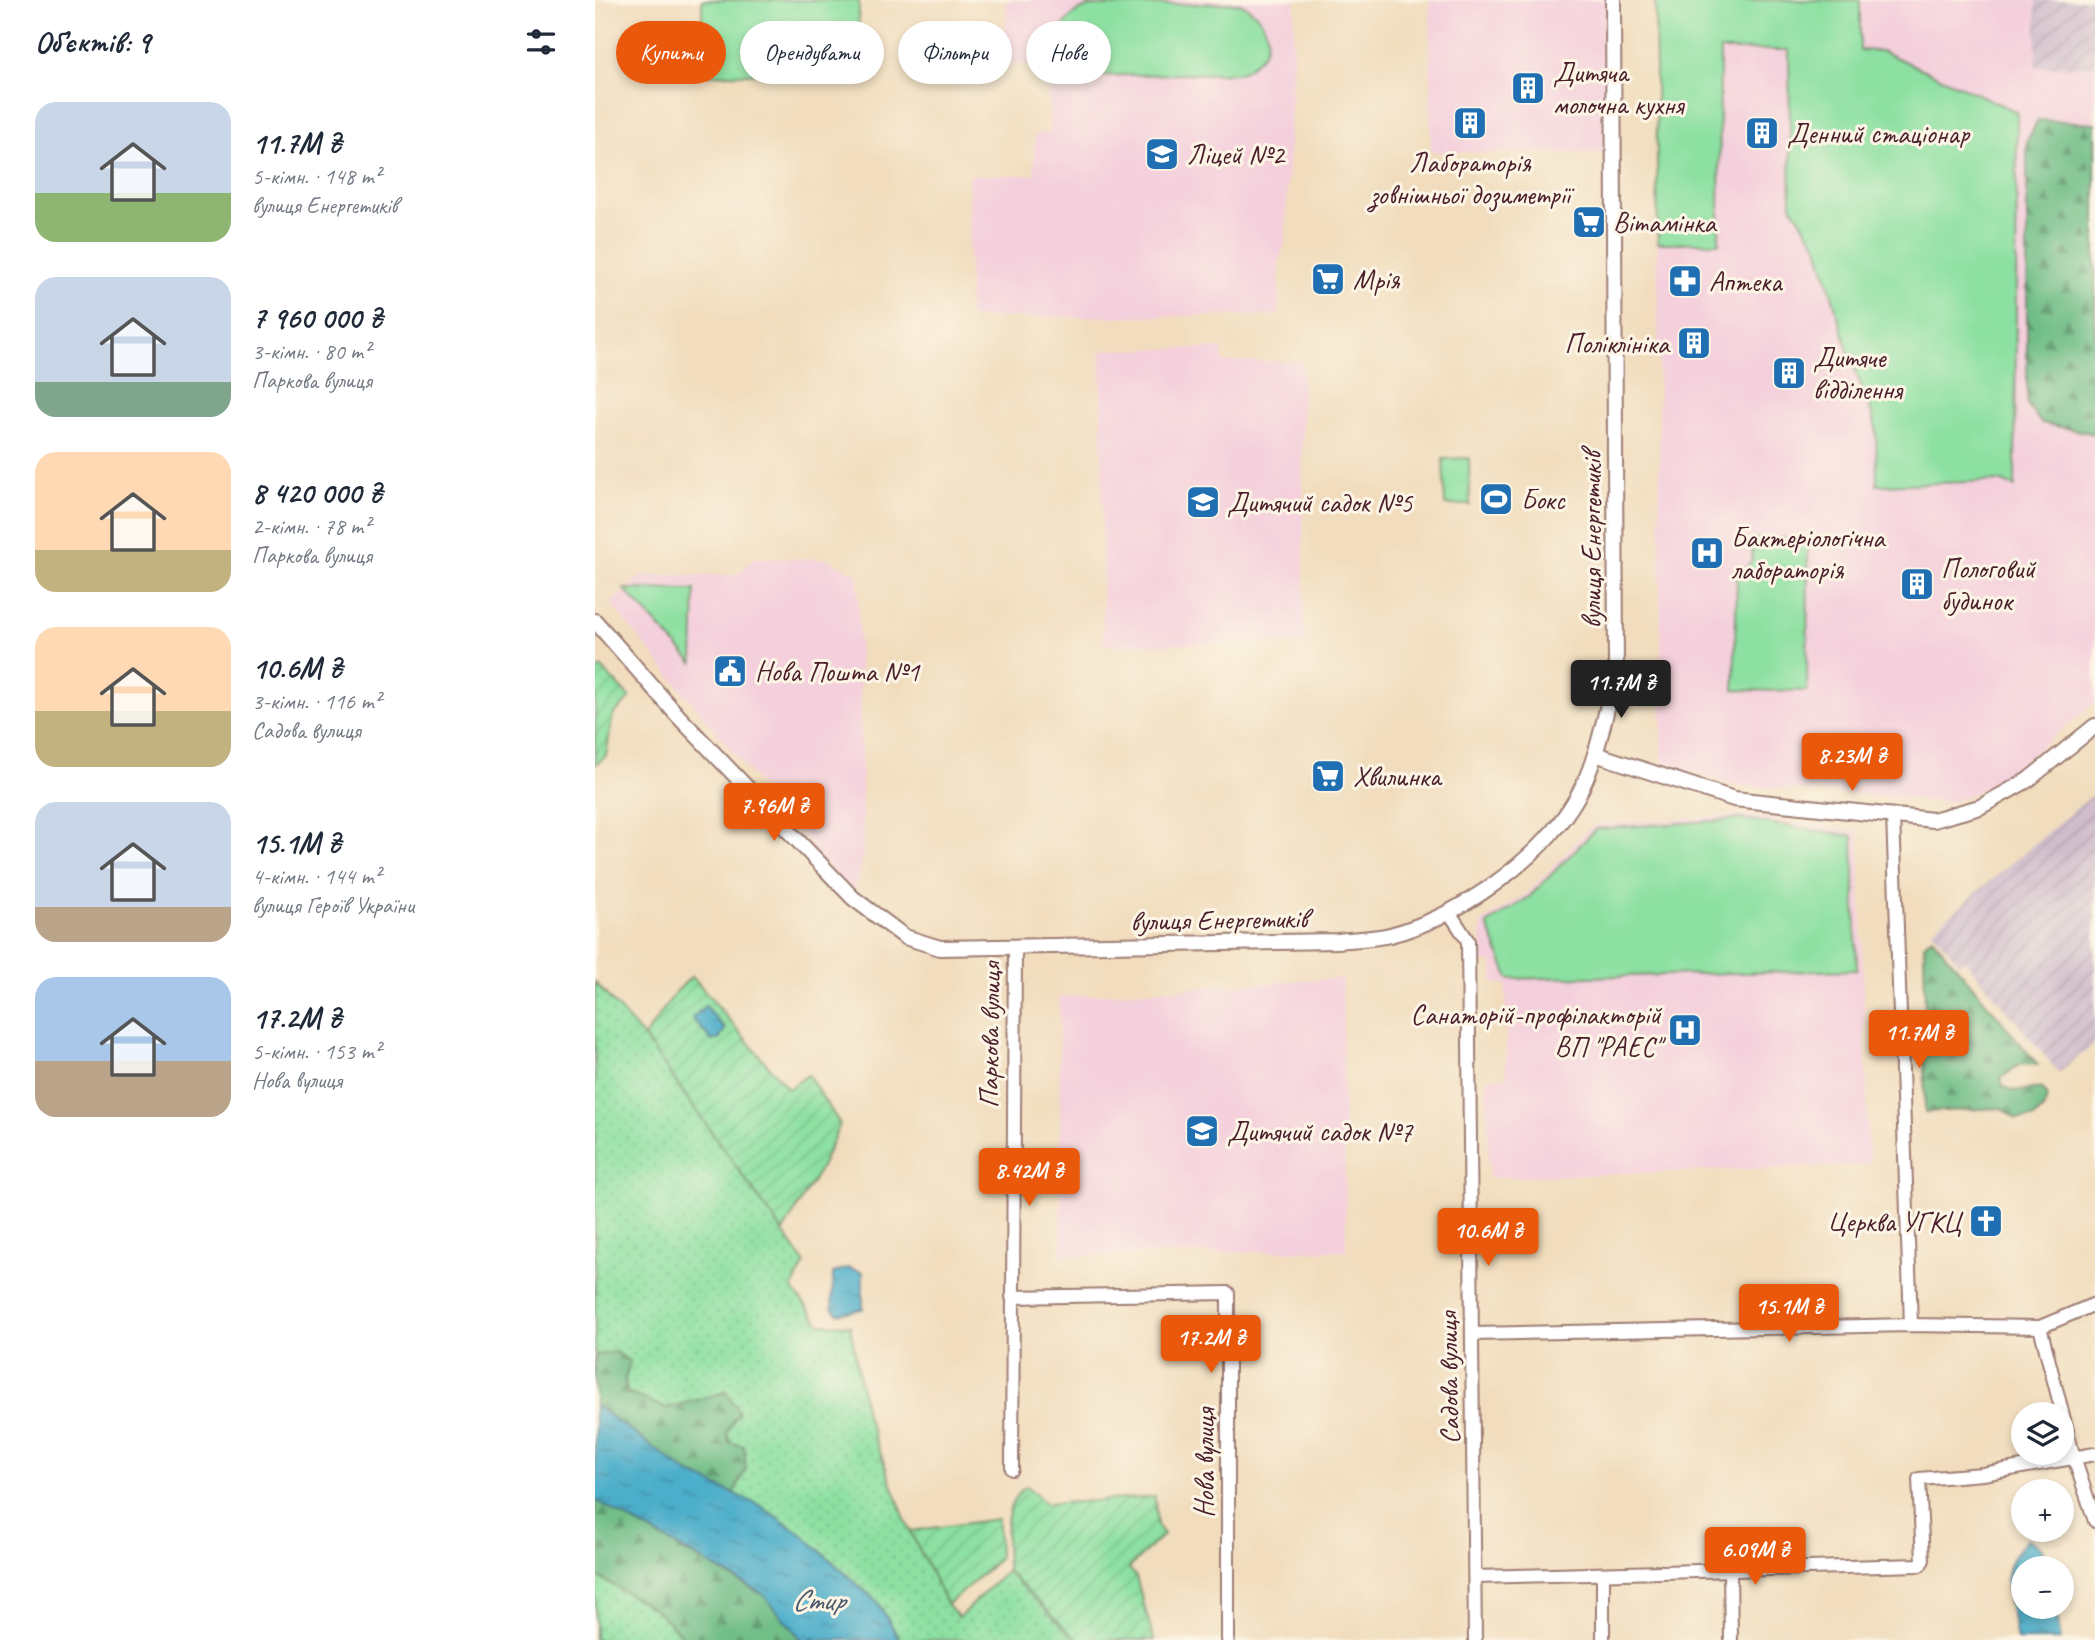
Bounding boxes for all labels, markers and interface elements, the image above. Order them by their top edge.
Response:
chip: Купити [616,21,726,84]
chip: Орендувати [740,21,884,84]
chip: Фільтри [898,21,1012,84]
chip: Нове [1026,21,1111,84]
text: Об’єктів: 9 [35,23,150,61]
icon: filters [522,23,560,61]
place label: Дитяча молочна кухня [1553,55,1686,122]
building icon: Дитяча молочна кухня [1509,69,1547,107]
building icon: Лабораторія зовнішньої дозиметрії [1451,104,1489,142]
building icon: Денний стаціонар [1743,114,1781,152]
place label: Денний стаціонар [1787,116,1970,151]
text: 11.7M ₴ [252,124,341,162]
icon: home [91,130,175,214]
school or university icon: Ліцей №2 [1143,135,1181,173]
place label: Ліцей №2 [1187,137,1286,172]
place label: Лабораторія зовнішньої дозиметрії [1366,145,1575,213]
text: 5-кімн. · 148 m² [252,162,381,191]
text: вулиця Енергетиків [252,191,398,220]
supermarket icon: Вітамінка [1570,203,1608,241]
place label: Вітамінка [1613,205,1717,240]
supermarket icon: Мрія [1309,260,1347,298]
place label: Мрія [1353,262,1400,297]
pharmacy icon: Аптека [1666,262,1704,300]
place label: Аптека [1709,264,1783,299]
text: 7 960 000 ₴ [252,299,382,337]
icon: home [91,305,175,389]
building icon: Поліклініка [1675,324,1713,362]
place label: Поліклініка [1564,326,1671,361]
text: 3-кімн. · 80 m² [252,337,370,366]
place label: Дитяче відділення [1813,340,1904,407]
building icon: Дитяче відділення [1770,354,1808,392]
text: Паркова вулиця [252,366,372,395]
street label: вулиця Енергетиків [1574,445,1609,629]
text: 8 420 000 ₴ [252,474,382,512]
icon: home [91,480,175,564]
sports icon: Бокс [1477,480,1515,518]
place label: Бокс [1521,482,1566,517]
school or university icon: Дитячий садок №5 [1184,483,1222,521]
place label: Дитячий садок №5 [1227,485,1414,520]
text: 2-кімн. · 78 m² [252,512,370,541]
place label: Бактеріологічна лабораторія [1731,520,1886,587]
hospital icon: Бактеріологічна лабораторія [1688,534,1726,572]
text: Паркова вулиця [252,541,372,570]
place label: Пологовий будинок [1941,551,2036,618]
building icon: Пологовий будинок [1898,565,1936,603]
text: 10.6M ₴ [252,649,342,687]
public building icon: Нова Пошта №1 [711,652,749,690]
place label: Нова Пошта №1 [755,654,921,689]
icon: home [91,655,175,739]
pin: 11.7M ₴ [1556,660,1686,720]
text: 11.7M ₴ [1587,668,1655,697]
text: 3-кімн. · 116 m² [252,687,381,716]
text: Садова вулиця [252,716,361,745]
pin: 8.23M ₴ [1787,734,1917,793]
text: 8.23M ₴ [1818,741,1886,770]
supermarket icon: Хвилинка [1309,757,1347,795]
place label: Хвилинка [1353,759,1443,794]
pin: 7.96M ₴ [709,784,839,843]
text: 7.96M ₴ [740,791,808,820]
text: 15.1M ₴ [252,824,341,862]
icon: home [91,830,175,914]
text: 4-кімн. · 144 m² [252,862,381,891]
text: вулиця Героїв України [252,891,414,920]
street label: вулиця Енергетиків [1130,900,1314,939]
street label: Паркова вулиця [971,959,1008,1108]
place label: Санаторій-профілакторій ВП "РАЕС" [1411,997,1666,1064]
text: 17.2M ₴ [252,999,341,1037]
icon: home [91,1005,175,1089]
pin: 11.7M ₴ [1854,1010,1984,1070]
hospital icon: Санаторій-профілакторій ВП "РАЕС" [1666,1011,1704,1049]
text: 11.7M ₴ [1885,1018,1953,1047]
text: 5-кімн. · 153 m² [252,1037,381,1066]
text: Нова вулиця [252,1066,342,1095]
school or university icon: Дитячий садок №7 [1183,1112,1221,1150]
place label: Дитячий садок №7 [1227,1114,1414,1149]
pin: 8.42M ₴ [964,1148,1094,1208]
text: 8.42M ₴ [995,1156,1063,1185]
church icon: Церква УГКЦ [1967,1202,2005,1240]
place label: Церква УГКЦ [1827,1204,1964,1239]
pin: 10.6M ₴ [1423,1208,1553,1268]
text: 10.6M ₴ [1454,1216,1522,1245]
pin: 15.1M ₴ [1724,1284,1854,1344]
text: 15.1M ₴ [1755,1292,1823,1321]
street label: Садова вулиця [1430,1309,1467,1444]
pin: 17.2M ₴ [1146,1316,1276,1375]
text: 17.2M ₴ [1177,1323,1245,1352]
map controls [2011,1402,2074,1619]
button: layers [2011,1402,2074,1465]
street label: Нова вулиця [1187,1406,1222,1518]
button: + [2011,1479,2074,1542]
pin: 6.09M ₴ [1690,1528,1820,1587]
text: 6.09M ₴ [1721,1535,1789,1564]
button: − [2011,1556,2074,1619]
water label: Стир [792,1581,849,1619]

